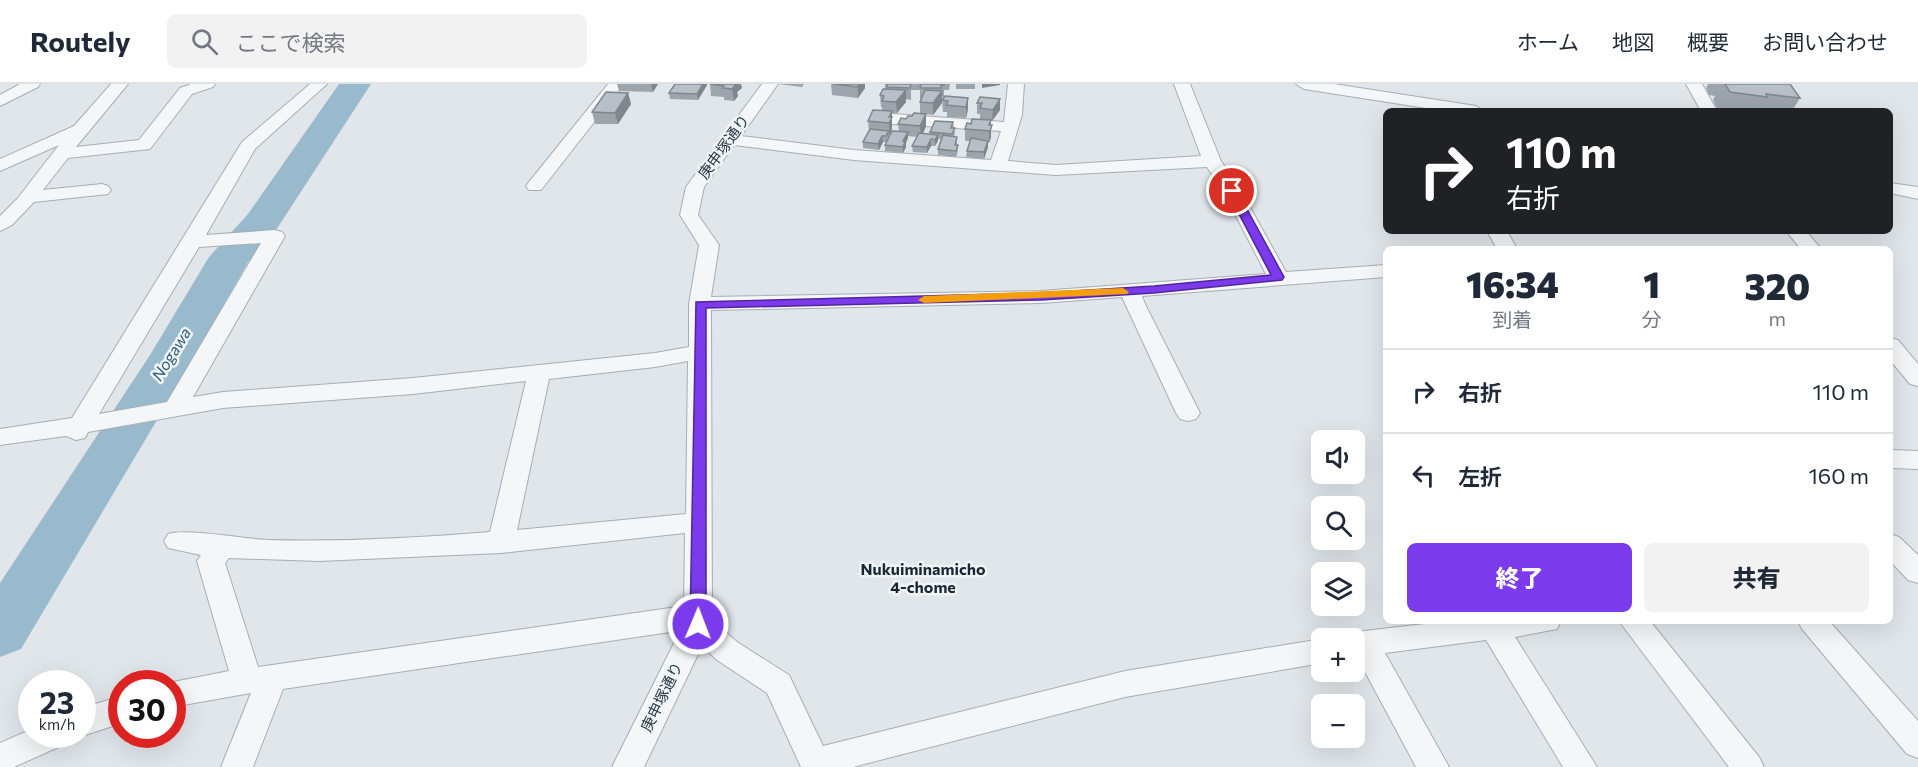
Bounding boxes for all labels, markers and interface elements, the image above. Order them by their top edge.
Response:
search box [167,14,587,68]
text: Routely [30,24,131,58]
icon: search [188,25,221,58]
text: ここで検索 [236,29,346,56]
text: ホーム [1517,29,1579,54]
text: 地図 [1612,29,1654,54]
text: 概要 [1687,29,1729,54]
text: お問い合わせ [1762,29,1888,54]
street label: 庚申塚通り [694,111,753,182]
text: 110 m [1506,125,1617,177]
icon: right [1407,132,1485,210]
pin [1206,165,1257,216]
icon: arrive [1215,174,1248,207]
text: 右折 [1506,181,1560,214]
text: 16:34 [1466,261,1559,305]
text: 1 [1643,261,1660,305]
text: 320 [1745,263,1810,307]
text: m [1769,306,1786,330]
text: 到着 [1492,307,1532,331]
text: 分 [1642,307,1662,331]
water label: Nogawa [147,324,194,384]
icon: right [1407,375,1440,408]
text: 110 m [1812,378,1869,405]
text: 右折 [1458,379,1502,406]
map controls [1311,430,1365,748]
button: sound [1311,430,1365,484]
icon: left [1407,459,1440,492]
text: 160 m [1808,462,1869,489]
text: 左折 [1458,463,1502,490]
button: search [1311,496,1365,550]
button: 終了 [1407,543,1632,612]
button: 共有 [1644,543,1869,612]
district label: Nukuiminamicho 4-chome [861,559,986,596]
button: layers [1311,562,1365,616]
position arrow [666,592,730,656]
button: + [1311,628,1365,682]
street label: 庚申塚通り [637,659,686,734]
speed limit sign: 30 [108,670,186,748]
text: 23 [40,683,74,720]
button: − [1311,694,1365,748]
text: km/h [39,715,75,733]

